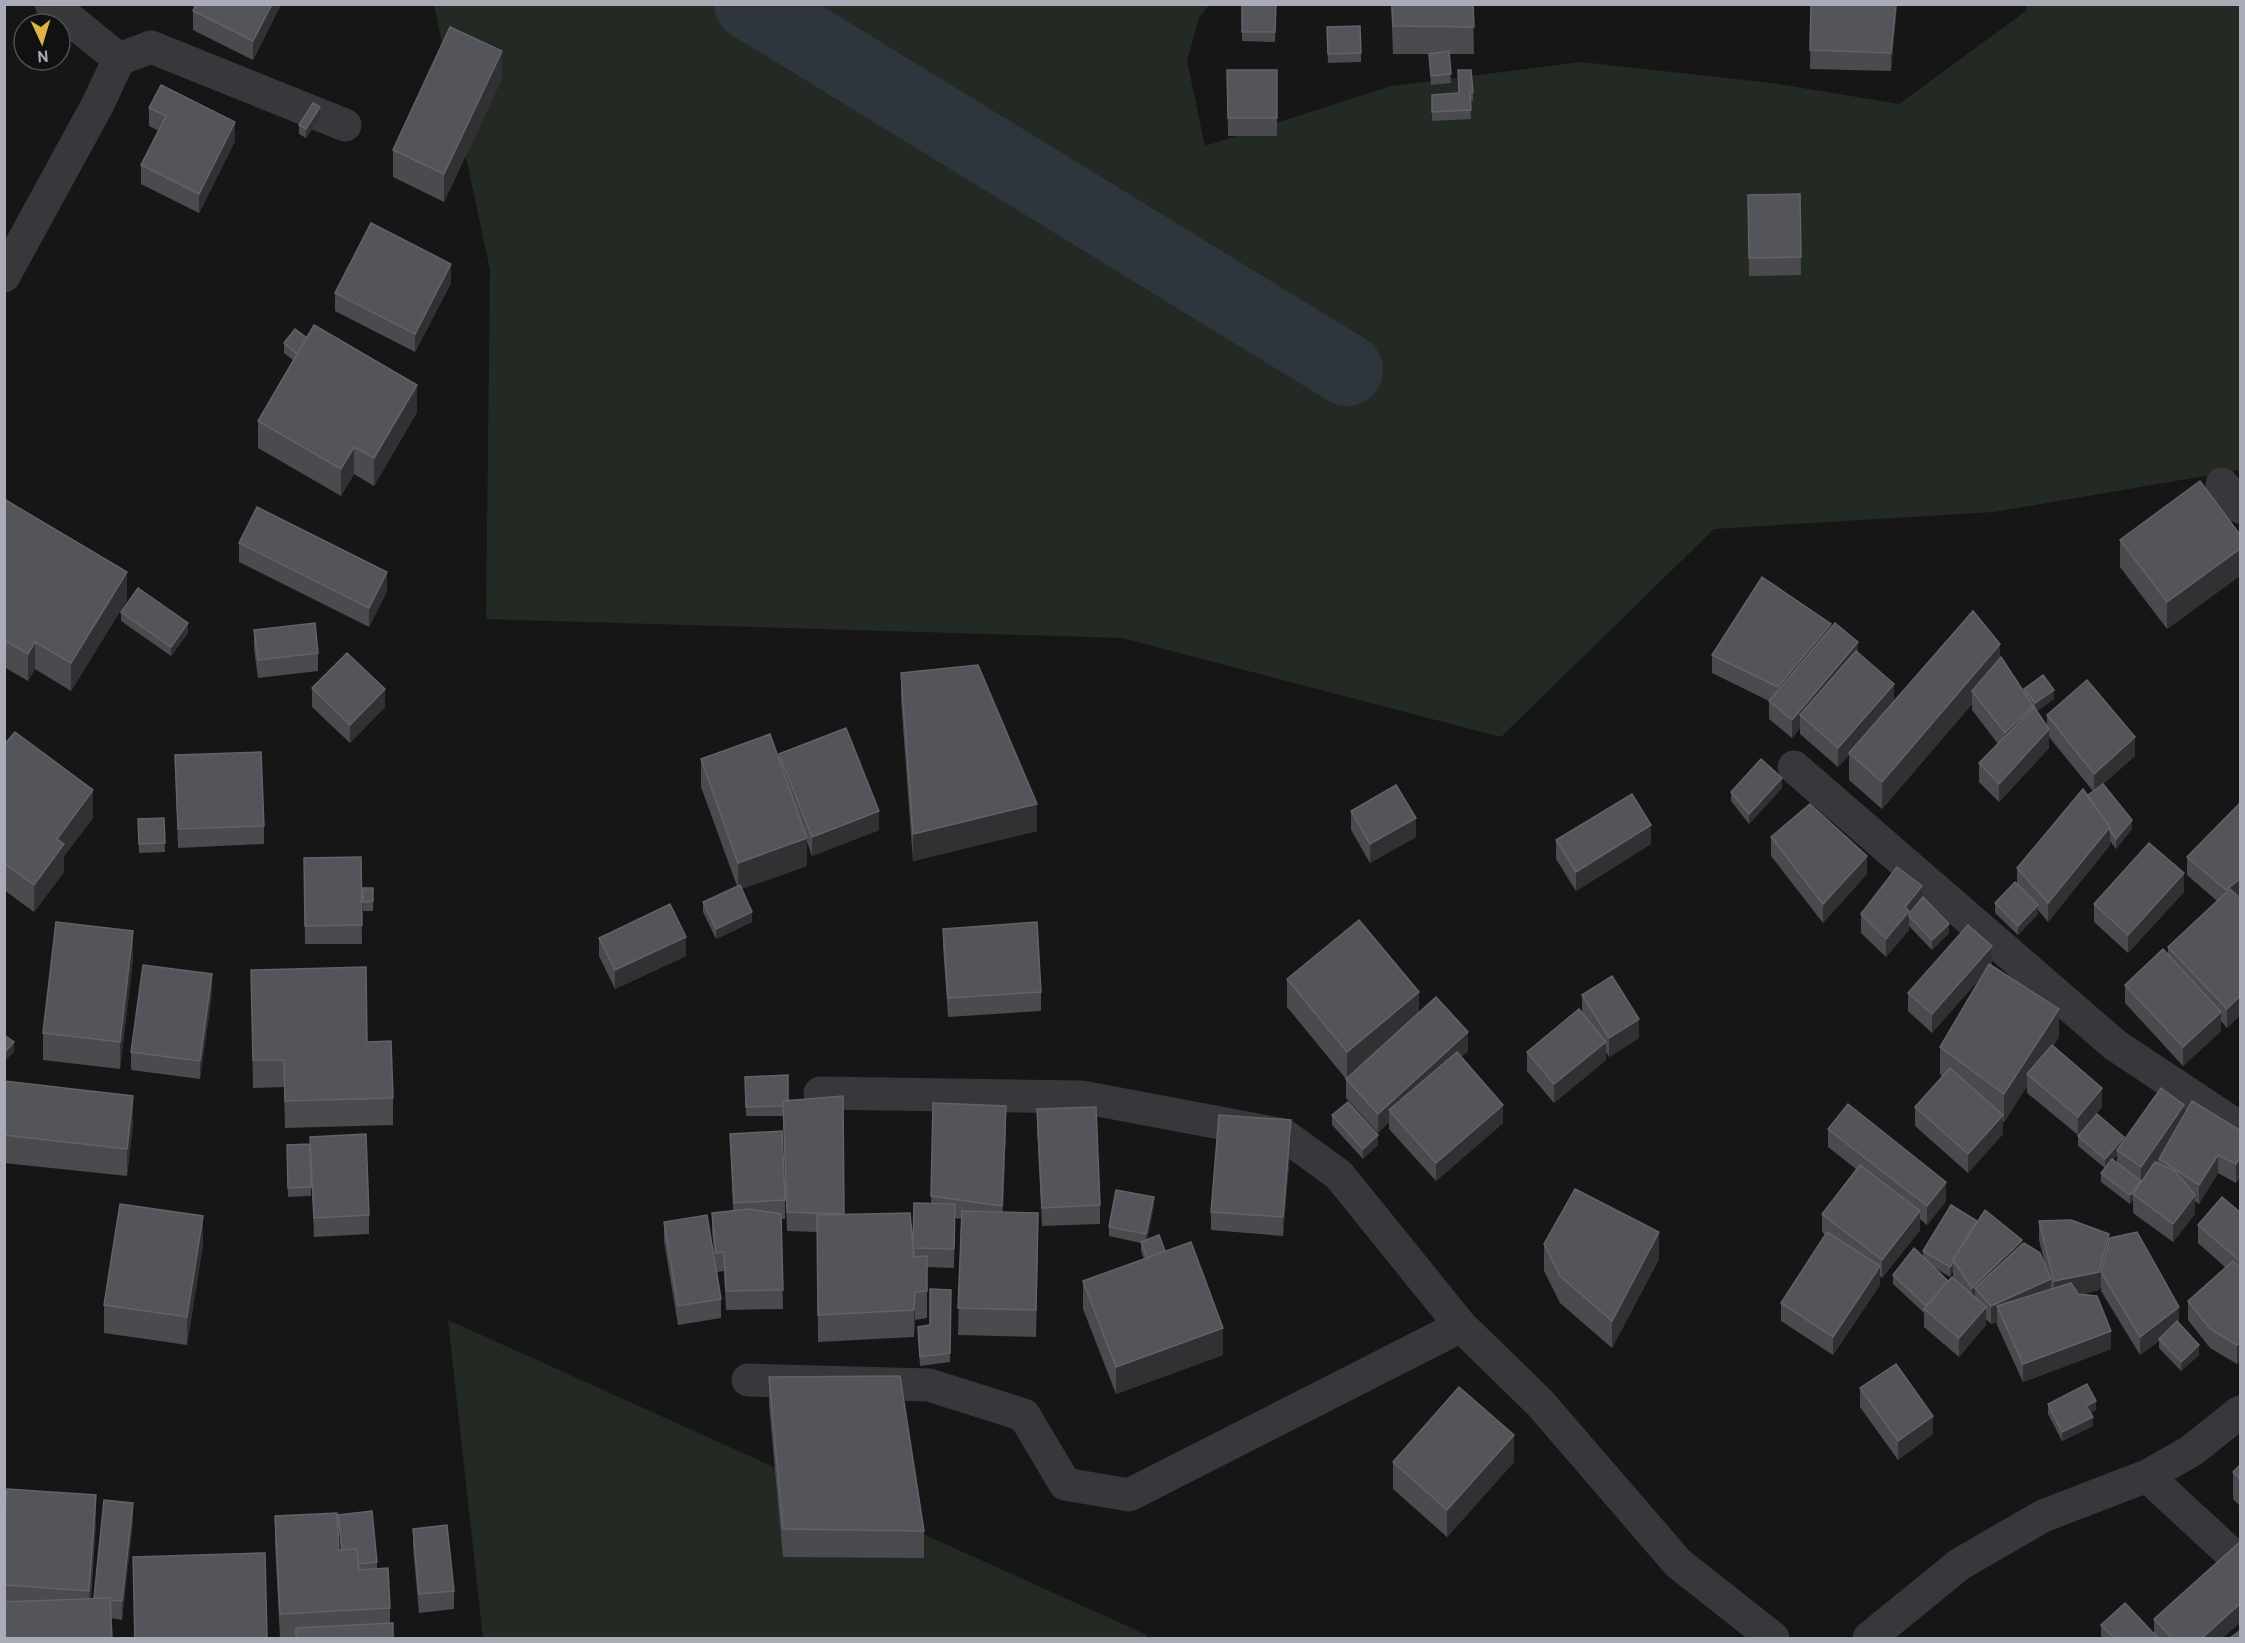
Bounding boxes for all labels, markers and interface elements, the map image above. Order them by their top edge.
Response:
north arrow [12,12,72,72]
text: N [36,45,49,65]

